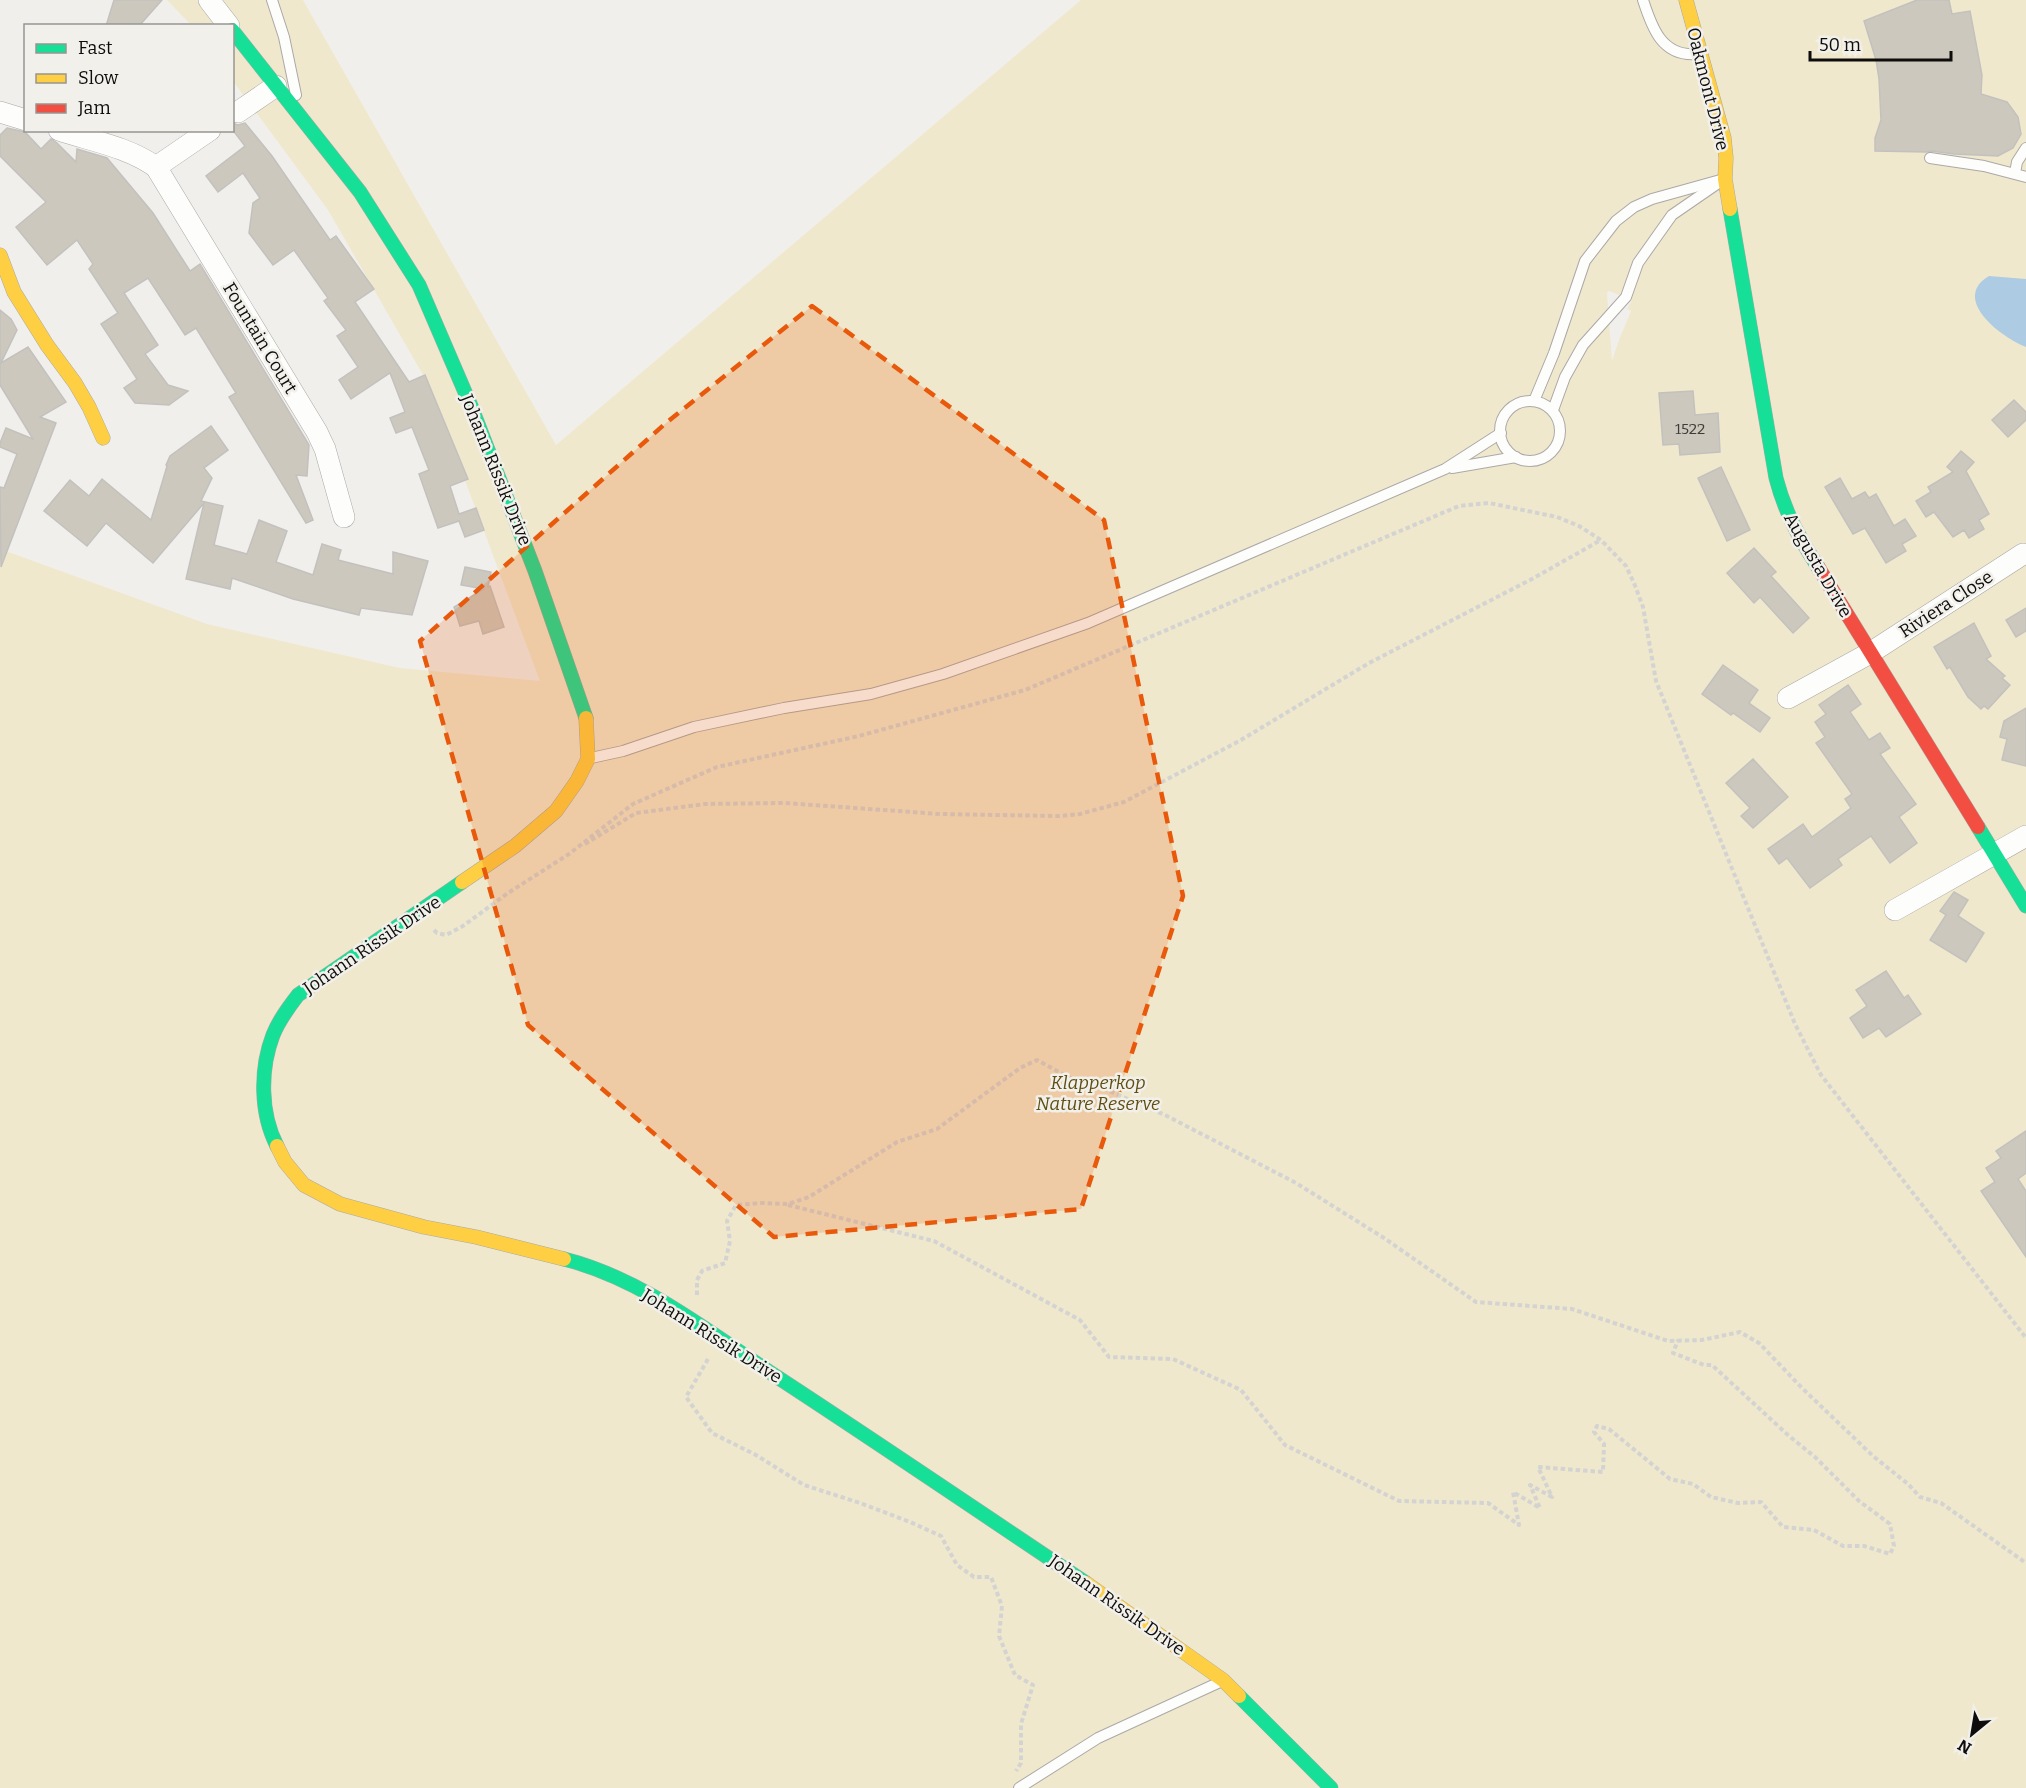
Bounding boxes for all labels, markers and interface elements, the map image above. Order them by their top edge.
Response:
legend [24,24,234,132]
scale bar [1810,24,1951,62]
street label: Oakmont Drive [1682,25,1734,153]
text: 50 m [1819,34,1861,56]
text: Fast [78,37,113,59]
text: Slow [78,67,119,89]
text: Jam [77,97,111,119]
street label: Fountain Court [218,278,302,398]
street label: Johann Rissik Drive [455,390,536,549]
house number: 1522 [1675,420,1705,438]
street label: Augusta Drive [1779,509,1857,621]
street label: Riviera Close [1895,566,1997,642]
street label: Johann Rissik Drive [298,891,445,1000]
park label: Klapperkop Nature Reserve [1036,1072,1160,1115]
street label: Johann Rissik Drive [637,1283,786,1388]
street label: Johann Rissik Drive [1044,1549,1189,1660]
north arrow [1942,1704,2002,1764]
text: N [1955,1735,1975,1758]

